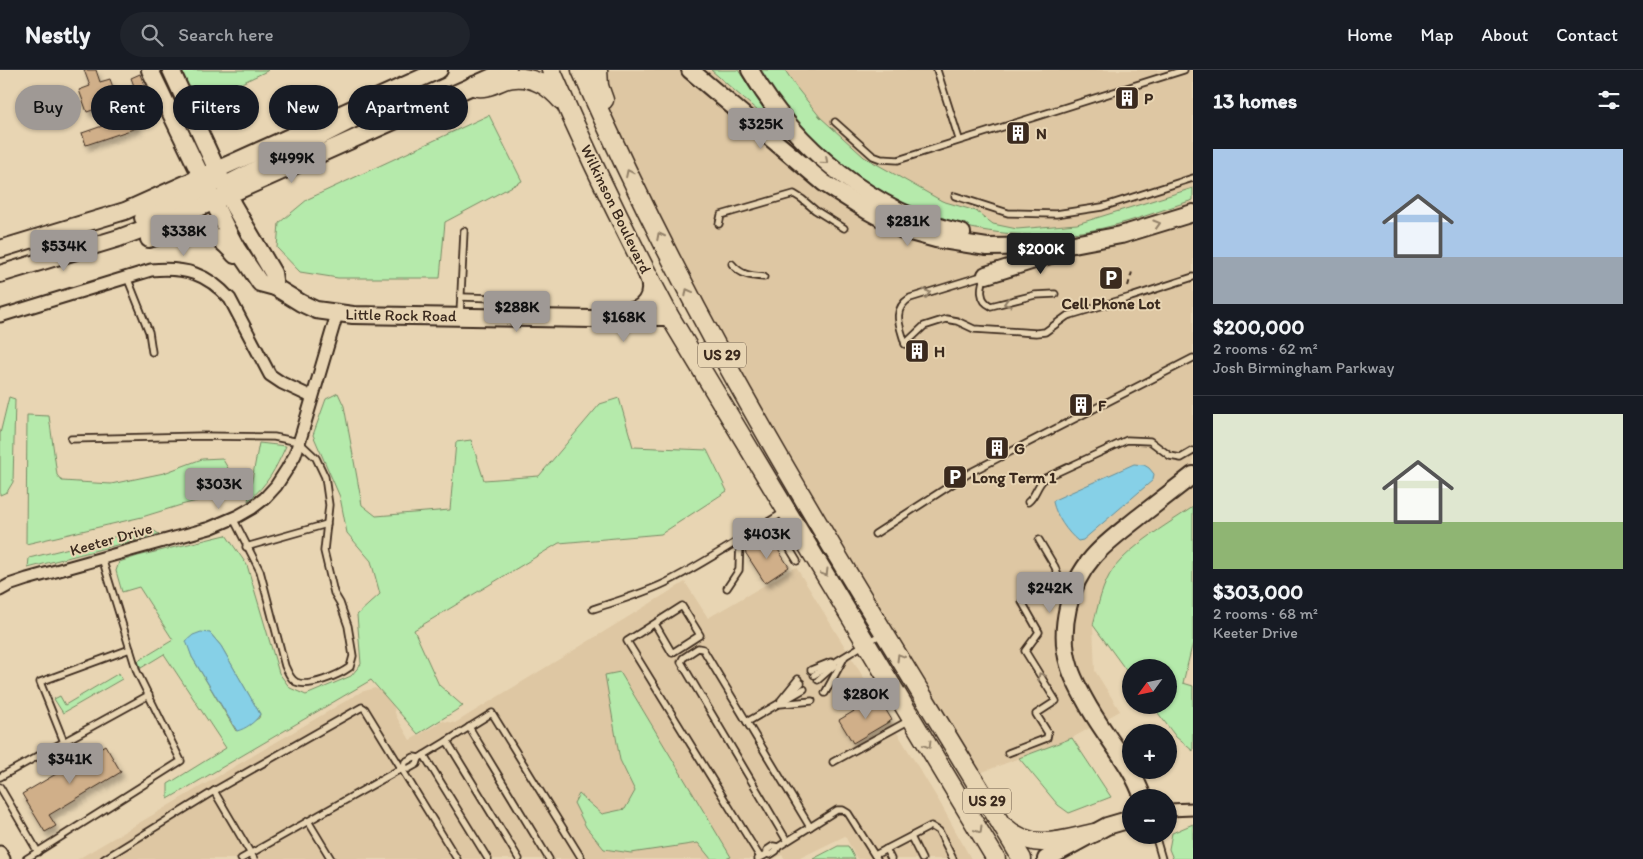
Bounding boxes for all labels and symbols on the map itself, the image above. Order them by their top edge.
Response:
building icon: P [1114,85,1140,111]
place label: P [1144,89,1154,108]
pin: $325K [726,108,796,150]
building icon: N [1005,120,1031,146]
place label: N [1036,124,1047,143]
pin: $499K [257,142,327,184]
street label: Wilkinson Boulevard [577,142,656,277]
one-way arrow [820,155,829,164]
one-way arrow [625,169,635,178]
pin: $281K [873,204,943,247]
pin: $338K [149,214,219,257]
one-way arrow [1153,220,1161,230]
pin: $534K [29,230,99,272]
one-way arrow [656,232,666,241]
pin: $200K [1006,232,1076,275]
parking icon: Cell Phone Lot [1098,265,1124,291]
one-way arrow [684,288,694,297]
one-way arrow [923,288,931,298]
pin: $288K [482,290,552,333]
place label: Cell Phone Lot [1062,294,1160,313]
one-way arrow [1003,297,1012,308]
pin: $168K [589,300,659,343]
street label: Little Rock Road [345,305,457,325]
building icon: H [904,338,930,364]
road number: US 29 [698,342,746,368]
place label: H [934,342,945,361]
building icon: F [1068,392,1094,418]
place label: F [1098,396,1107,415]
building icon: G [984,435,1010,461]
place label: G [1014,439,1025,458]
parking icon: Long Term 1 [942,464,968,490]
pin: $303K [184,468,254,510]
place label: Long Term 1 [972,468,1057,488]
street label: Keeter Drive [68,518,154,560]
pin: $403K [732,518,802,560]
one-way arrow [818,568,828,577]
pin: $242K [1015,572,1085,614]
one-way arrow [896,653,906,662]
north arrow [1122,659,1178,714]
one-way arrow [1038,672,1047,682]
pin: $280K [831,678,901,720]
one-way arrow [921,740,931,749]
pin: $341K [35,742,105,785]
road number: US 29 [963,788,1011,814]
one-way arrow [973,825,983,834]

